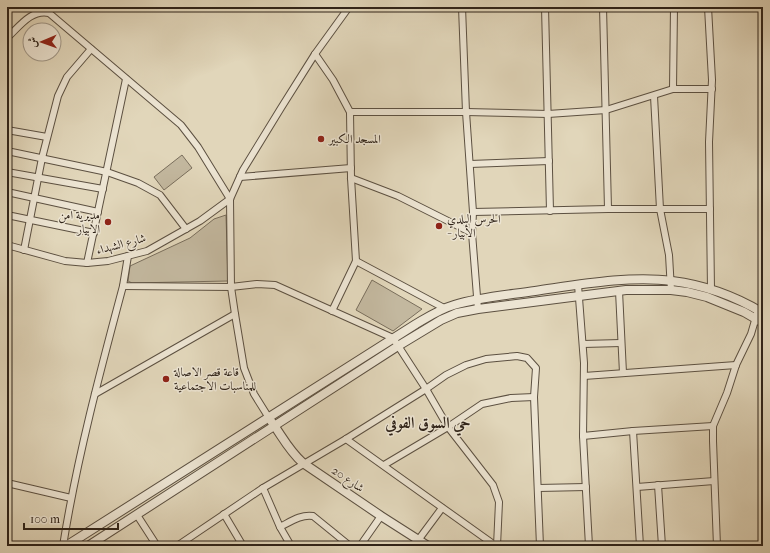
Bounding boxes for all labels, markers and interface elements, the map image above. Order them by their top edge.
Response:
north arrow [22,22,62,62]
text: ش [26,37,39,48]
place label: المسجد الكبير [327,132,381,146]
marker: المسجد الكبير [316,134,326,144]
place label: مديرية امن الابيار [58,208,100,236]
place label: الحرس البلدي - الأبيار [447,212,501,240]
marker: مديرية امن الابيار [103,217,113,227]
marker: الحرس البلدي - الأبيار [434,221,444,231]
street label: شارع الشهداء [95,231,149,261]
place label: قاعة قصر الاصالة للمناسبات الاجتماعية [173,365,256,393]
marker: قاعة قصر الاصالة للمناسبات الاجتماعية [161,374,171,384]
district label: حي السوق الفوفي [384,413,471,436]
street label: شارع 20 [327,463,367,498]
scale bar [24,505,118,531]
text: 100 m [30,512,60,526]

